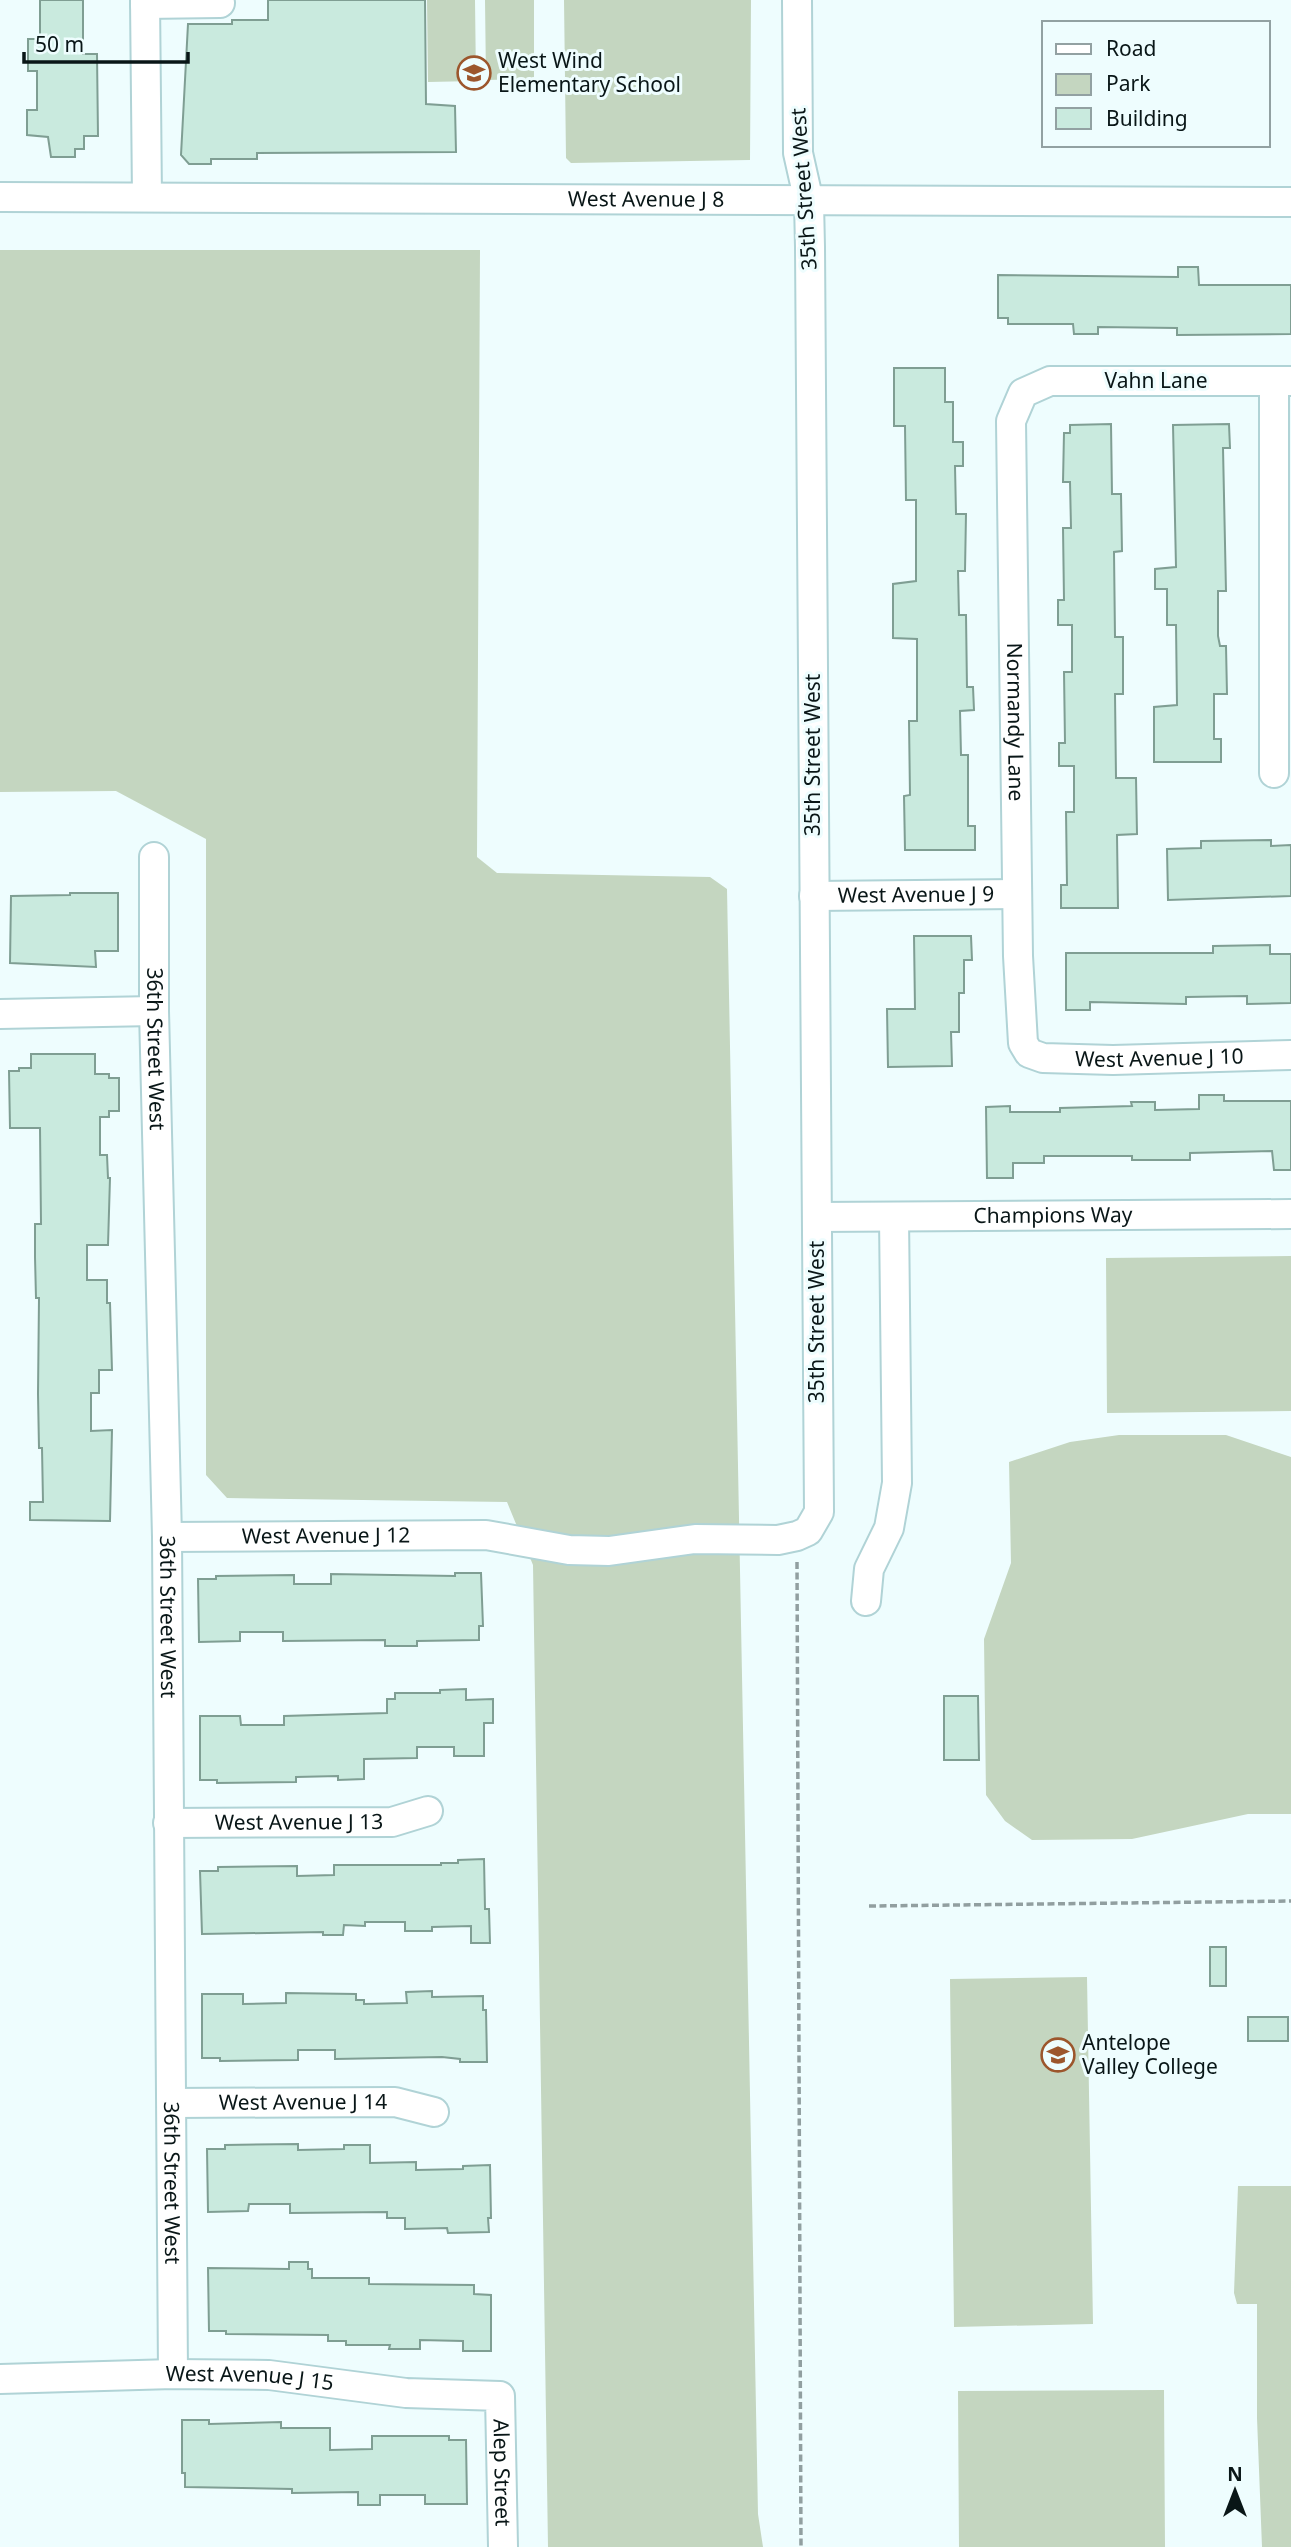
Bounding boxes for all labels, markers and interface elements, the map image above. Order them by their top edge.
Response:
scale bar [24,21,189,65]
legend [1042,21,1270,147]
text: 50 m [35,30,84,58]
text: Road [1106,34,1156,62]
place label: West Wind Elementary School [498,46,681,98]
school or university icon: West Wind Elementary School [455,54,493,92]
text: Park [1106,69,1151,97]
text: Building [1106,104,1188,132]
street label: 35th Street West [783,107,823,271]
street label: West Avenue J 8 [568,184,724,213]
street label: Vahn Lane [1105,366,1207,394]
street label: Normandy Lane [1001,643,1031,801]
street label: 35th Street West [798,673,826,836]
street label: West Avenue J 9 [838,879,994,909]
street label: 36th Street West [141,968,172,1131]
street label: West Avenue J 10 [1075,1041,1244,1073]
street label: Champions Way [973,1200,1133,1229]
street label: 35th Street West [802,1240,830,1403]
street label: West Avenue J 12 [242,1520,410,1550]
street label: 36th Street West [154,1535,183,1699]
street label: West Avenue J 13 [215,1807,383,1836]
place label: Antelope Valley College [1082,2028,1218,2080]
school or university icon: Antelope Valley College [1039,2036,1077,2074]
street label: West Avenue J 14 [219,2087,387,2116]
street label: 36th Street West [158,2101,187,2265]
street label: West Avenue J 15 [165,2359,336,2396]
street label: Alep Street [487,2418,518,2527]
north arrow [1200,2456,1270,2526]
text: N [1227,2461,1243,2487]

